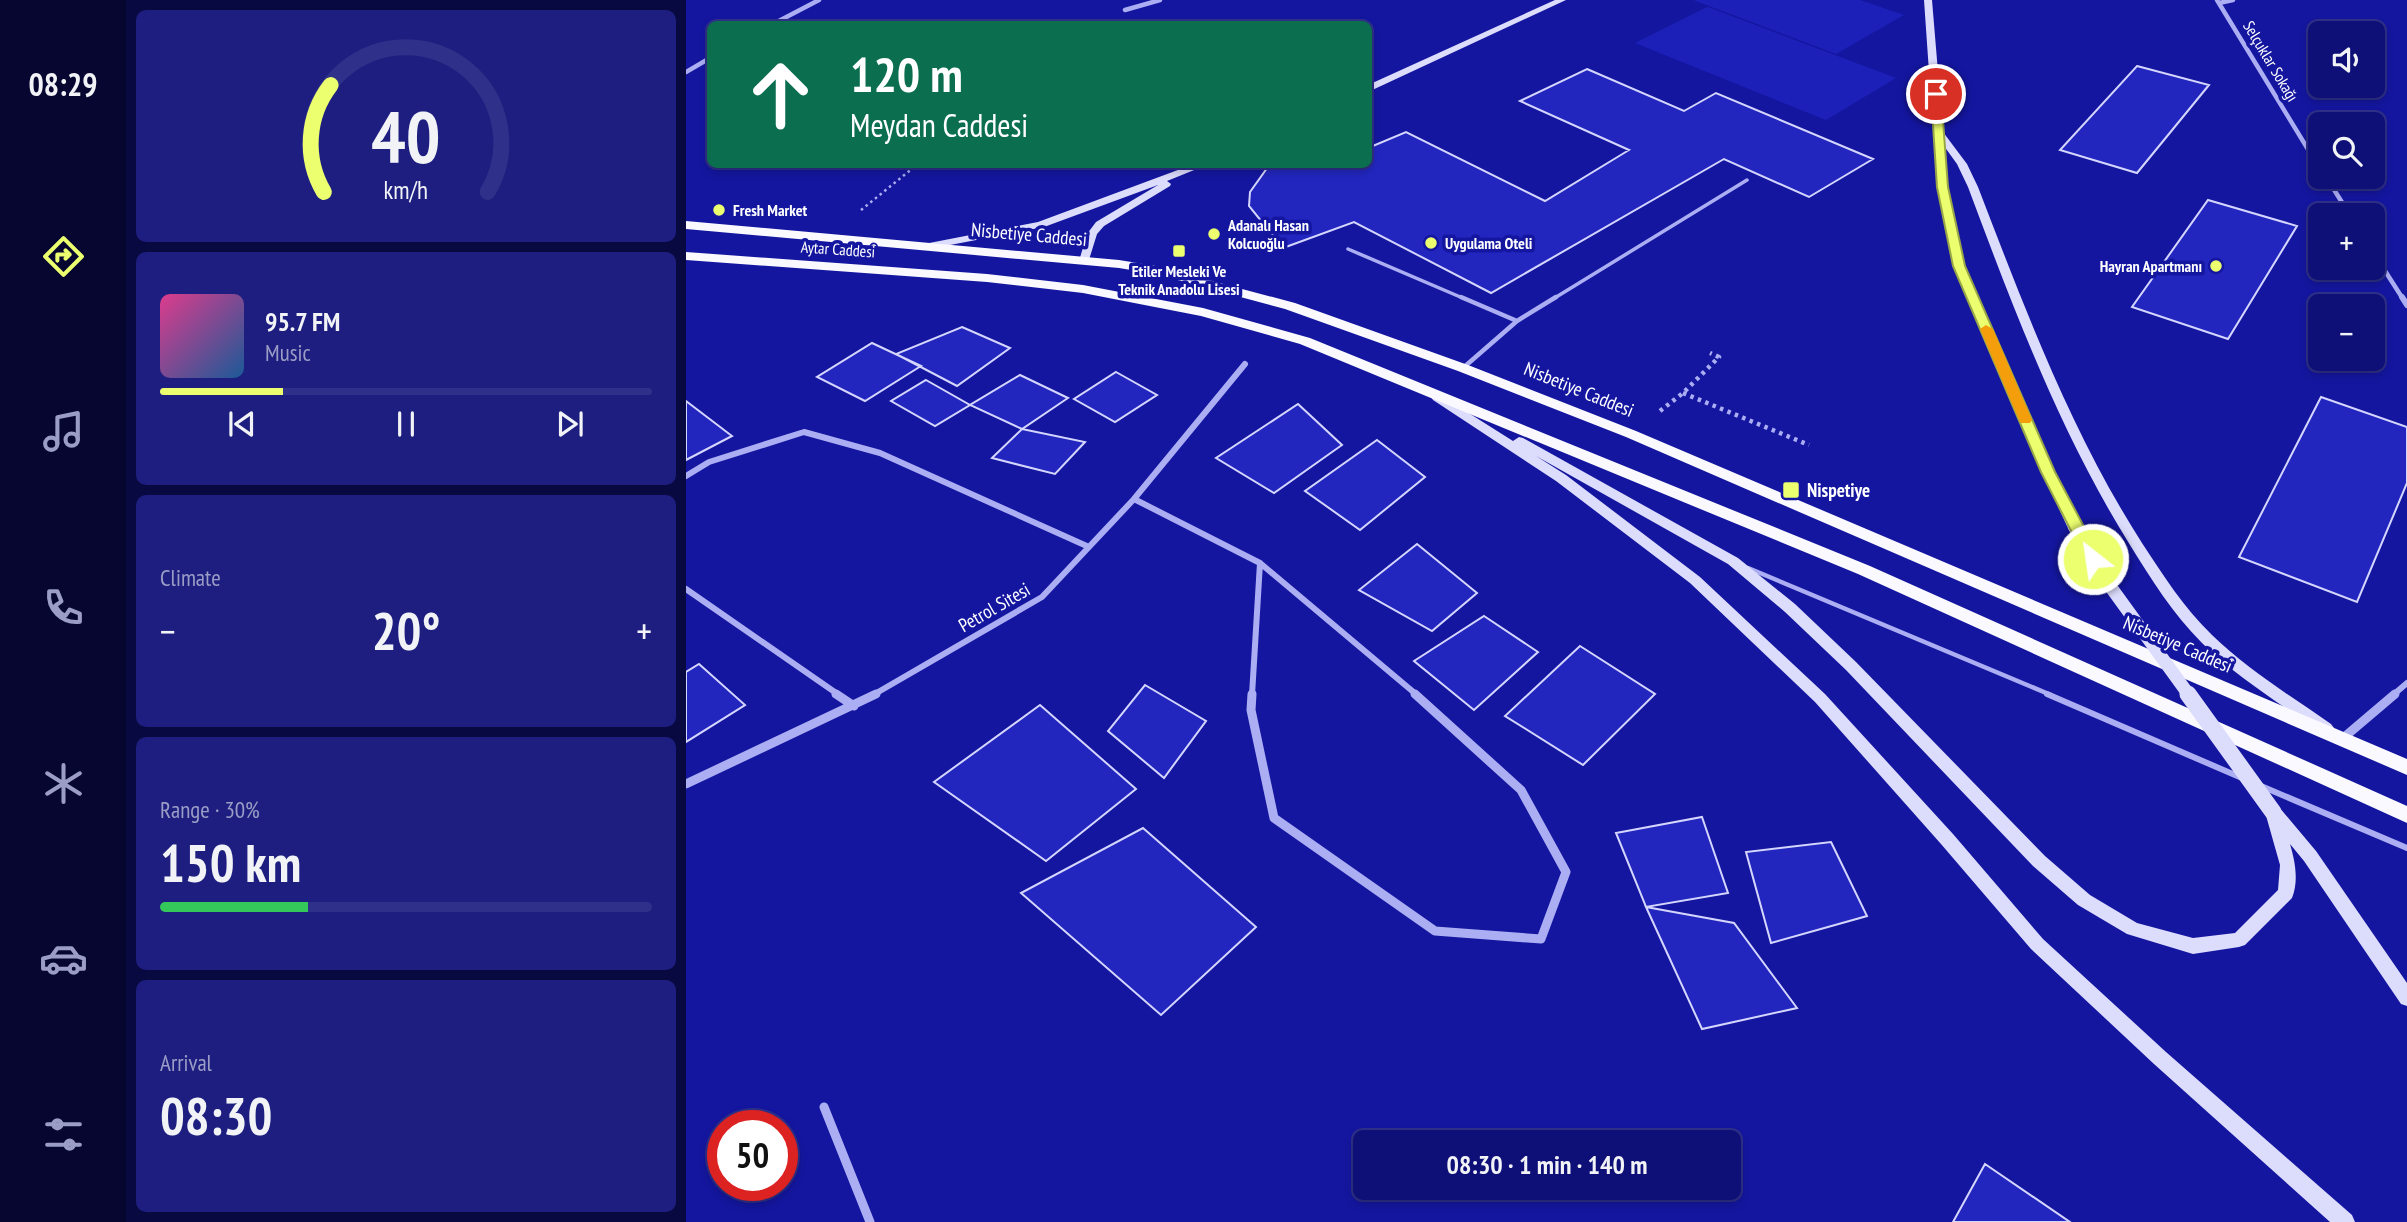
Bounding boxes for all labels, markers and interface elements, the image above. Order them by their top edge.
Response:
street label: Selçuklar Sokağı [2239,17,2303,105]
map controls [2308,21,2385,371]
button: sound [2308,21,2385,98]
text: 120 m [850,42,963,106]
icon: ahead [735,49,826,140]
text: 08:29 [28,63,98,105]
pin [1906,64,1966,124]
icon: arrive [1917,75,1955,113]
text: 40 [371,89,441,183]
text: Meydan Caddesi [850,104,1028,146]
button: search [2308,112,2385,189]
text: km/h [384,174,428,206]
place label: Fresh Market [733,200,808,220]
marker: Fresh Market [711,202,727,218]
button: + [2308,203,2385,280]
place label: Adanalı Hasan Kolcuoğlu [1227,215,1309,253]
street label: Nisbetiye Caddesi [970,217,1088,251]
marker: Adanalı Hasan Kolcuoğlu [1206,226,1222,242]
icon: directions [39,232,88,281]
place label: Uygulama Oteli [1445,233,1533,253]
marker: Uygulama Oteli [1423,235,1439,251]
street label: Aytar Caddesi [800,236,876,262]
marker: Etiler Mesleki Ve Teknik Anadolu Lisesi [1171,243,1187,259]
place label: Hayran Apartmanı [2100,256,2202,276]
marker: Hayran Apartmanı [2208,258,2224,274]
place label: Etiler Mesleki Ve Teknik Anadolu Lisesi [1118,261,1240,299]
button: − [2308,294,2385,371]
text: 95.7 FM [265,305,340,338]
text: Music [265,338,311,367]
street label: Nisbetiye Caddesi [1521,356,1637,422]
icon: previous [223,405,261,443]
icon: pause [387,405,425,443]
icon: next [551,405,589,443]
icon: music [39,407,88,456]
place label: Nispetiye [1807,478,1870,502]
marker: Nispetiye [1781,480,1801,500]
position arrow [2056,522,2130,596]
text: Climate [160,563,221,592]
street label: Petrol Sitesi [954,577,1034,637]
icon: phone [39,583,88,632]
text: 20° [372,597,440,664]
text: − [160,606,176,655]
text: + [636,606,652,655]
street label: Nisbetiye Caddesi [2120,610,2236,678]
icon: climate [39,759,88,808]
text: Range · 30% [160,795,260,824]
text: 150 km [160,829,301,896]
icon: car [39,934,88,983]
text: Arrival [160,1048,212,1077]
text: 08:30 [160,1082,272,1149]
icon: filters [39,1110,88,1159]
speed limit sign: 50 [707,1110,798,1201]
text: 08:30 · 1 min · 140 m [1447,1148,1647,1181]

